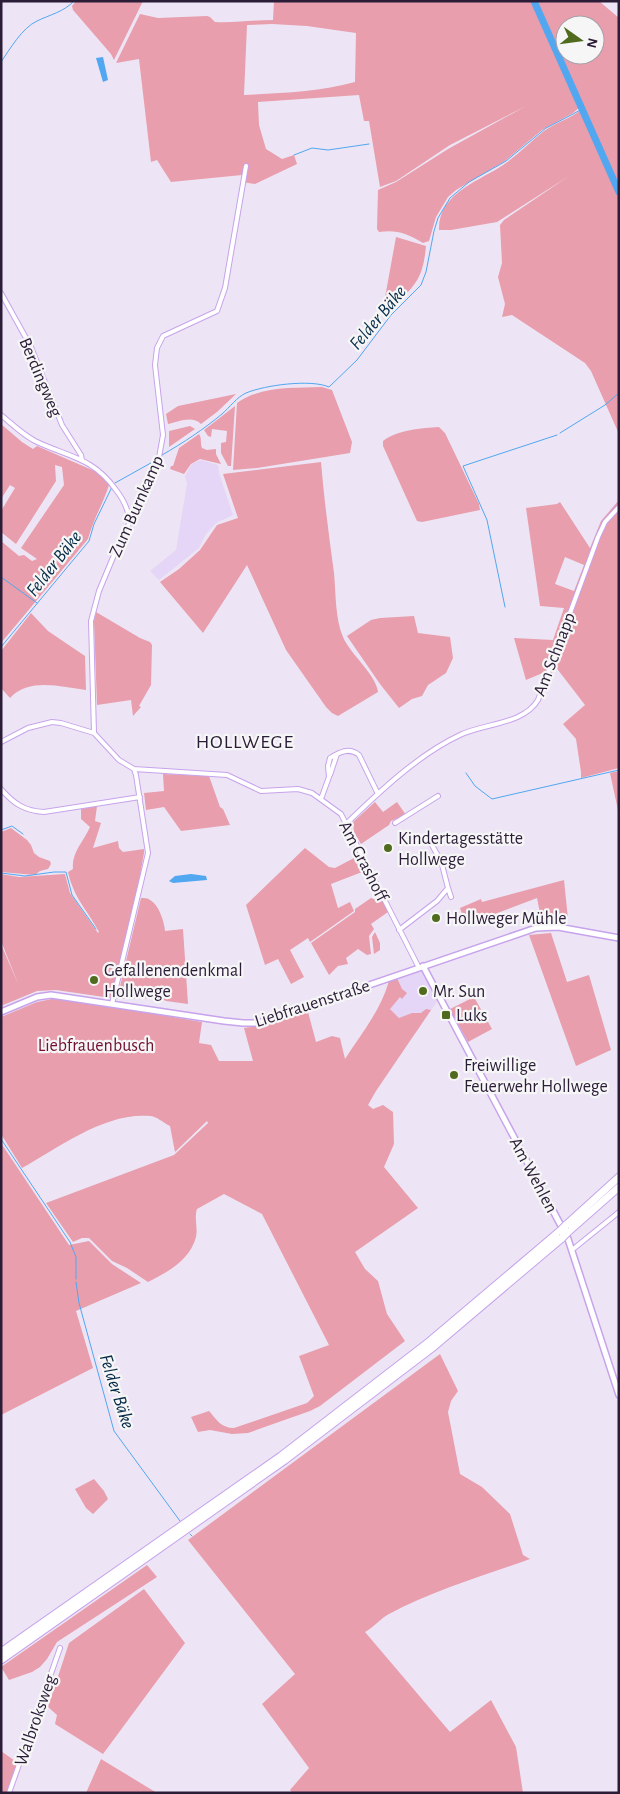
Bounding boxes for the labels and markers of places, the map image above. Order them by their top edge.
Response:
place label: Kindertagesstätte Hollwege [398,830,523,869]
marker: Kindertagesstätte Hollwege [382,842,394,854]
place label: Hollweger Mühle [446,910,567,928]
marker: Hollweger Mühle [430,912,442,924]
place label: Gefallenendenkmal Hollwege [104,962,243,1001]
marker: Gefallenendenkmal Hollwege [88,974,100,986]
place label: Mr. Sun [433,983,485,1001]
marker: Mr. Sun [417,985,429,997]
place label: Luks [456,1007,488,1025]
marker: Luks [440,1009,452,1021]
place label: Freiwillige Feuerwehr Hollwege [464,1057,608,1096]
marker: Freiwillige Feuerwehr Hollwege [448,1069,460,1081]

